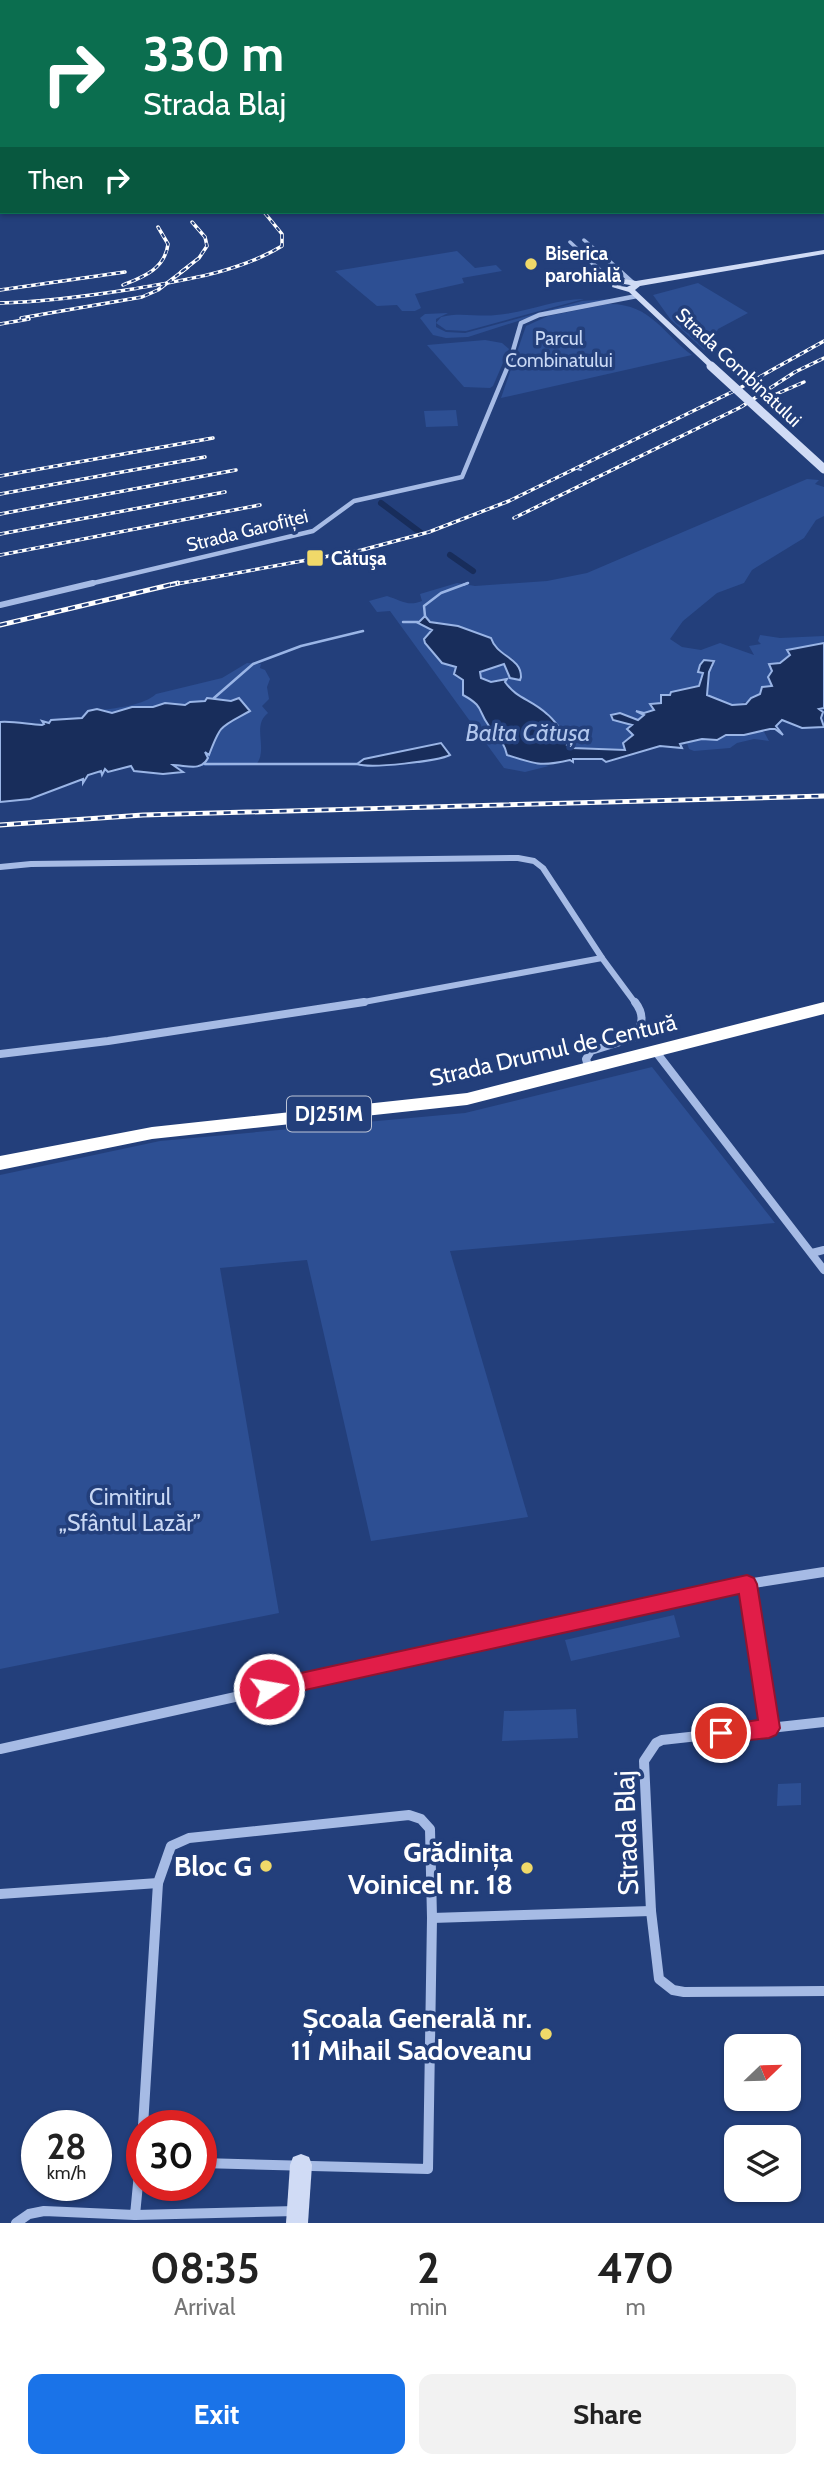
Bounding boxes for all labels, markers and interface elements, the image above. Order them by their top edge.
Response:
text: 330 m [143,24,284,83]
icon: right [28,28,119,119]
text: Strada Blaj [143,84,286,123]
icon: right [98,161,136,199]
text: Then [28,164,84,196]
place label: Biserica parohială [545,242,622,287]
marker: Biserica parohială [523,256,539,272]
street label: Strada Combinatului [671,303,806,432]
park label: Parcul Combinatului [505,327,613,372]
street label: Strada Garofiței [184,504,311,558]
place label: Cătuşa [331,547,387,570]
marker: Cătuşa [305,548,325,568]
water label: Balta Cătușa [466,718,590,747]
street label: Strada Drumul de Centură [427,1008,679,1092]
road number: DJ251M [287,1096,371,1132]
park label: Cimitirul „Sfântul Lazăr” [59,1483,201,1537]
position arrow [232,1652,306,1726]
pin [691,1703,751,1763]
icon: arrive [702,1714,740,1752]
street label: Strada Blaj [607,1770,645,1896]
place label: Grădinița Voinicel nr. 18 [348,1835,513,1901]
place label: Bloc G [174,1849,252,1883]
marker: Bloc G [258,1858,274,1874]
marker: Grădinița Voinicel nr. 18 [519,1860,535,1876]
place label: Școala Generală nr. 11 Mihail Sadoveanu [291,2001,532,2067]
marker: Școala Generală nr. 11 Mihail Sadoveanu [538,2026,554,2042]
north arrow [724,2034,802,2110]
map controls [724,2034,801,2202]
speed limit sign: 30 [126,2110,217,2201]
text: 28 [47,2125,86,2168]
button: layers [724,2125,801,2202]
text: km/h [47,2162,86,2184]
text: 08:35 [150,2242,259,2294]
text: 2 [417,2242,439,2294]
text: 470 [597,2242,674,2294]
text: Arrival [174,2293,235,2321]
text: min [409,2293,447,2321]
text: m [626,2293,646,2321]
button: Exit [28,2374,405,2454]
button: Share [419,2374,796,2454]

